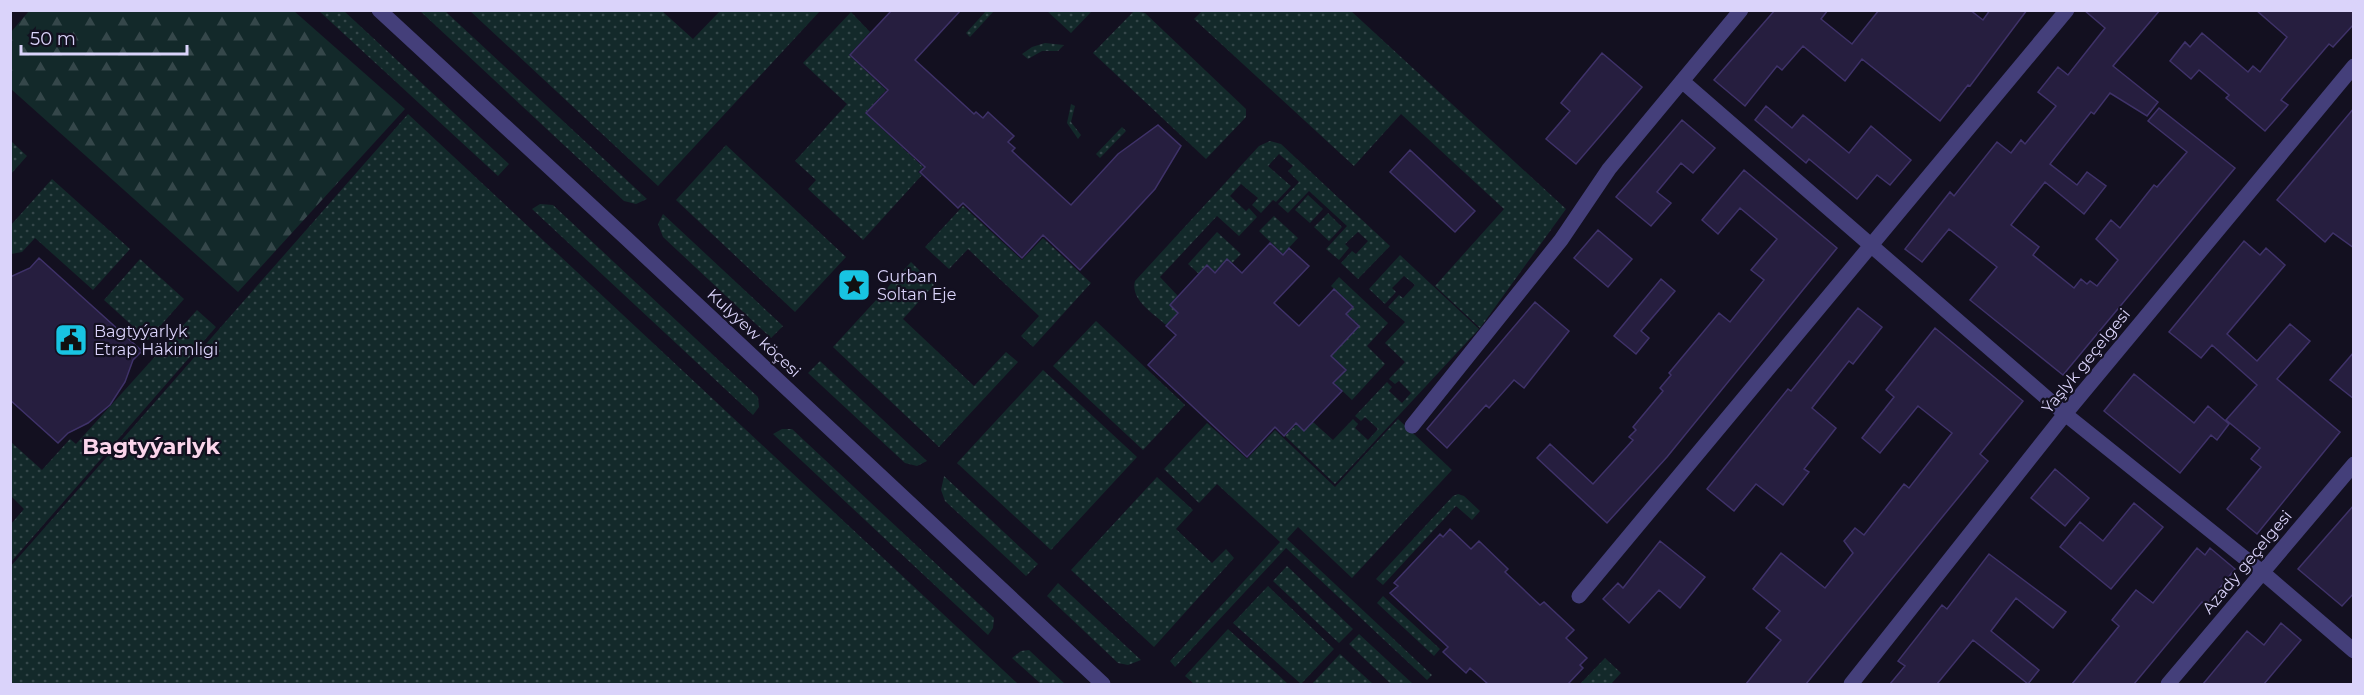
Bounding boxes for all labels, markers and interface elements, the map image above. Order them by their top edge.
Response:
scale bar [21,18,188,56]
text: 50 m [30,28,76,50]
place icon: Gurban Soltan Eje [836,267,872,303]
place label: Gurban Soltan Eje [877,267,956,304]
street label: Kulyýew köçesi [703,285,805,381]
street label: Ýaşlyk geçelgesi [2038,305,2134,417]
public building icon: Bagtyýarlyk Etrap Häkimligi [53,322,89,358]
place label: Bagtyýarlyk Etrap Häkimligi [94,322,218,359]
district label: Bagtyýarlyk [82,433,220,460]
street label: Azady geçelgesi [2198,507,2296,617]

